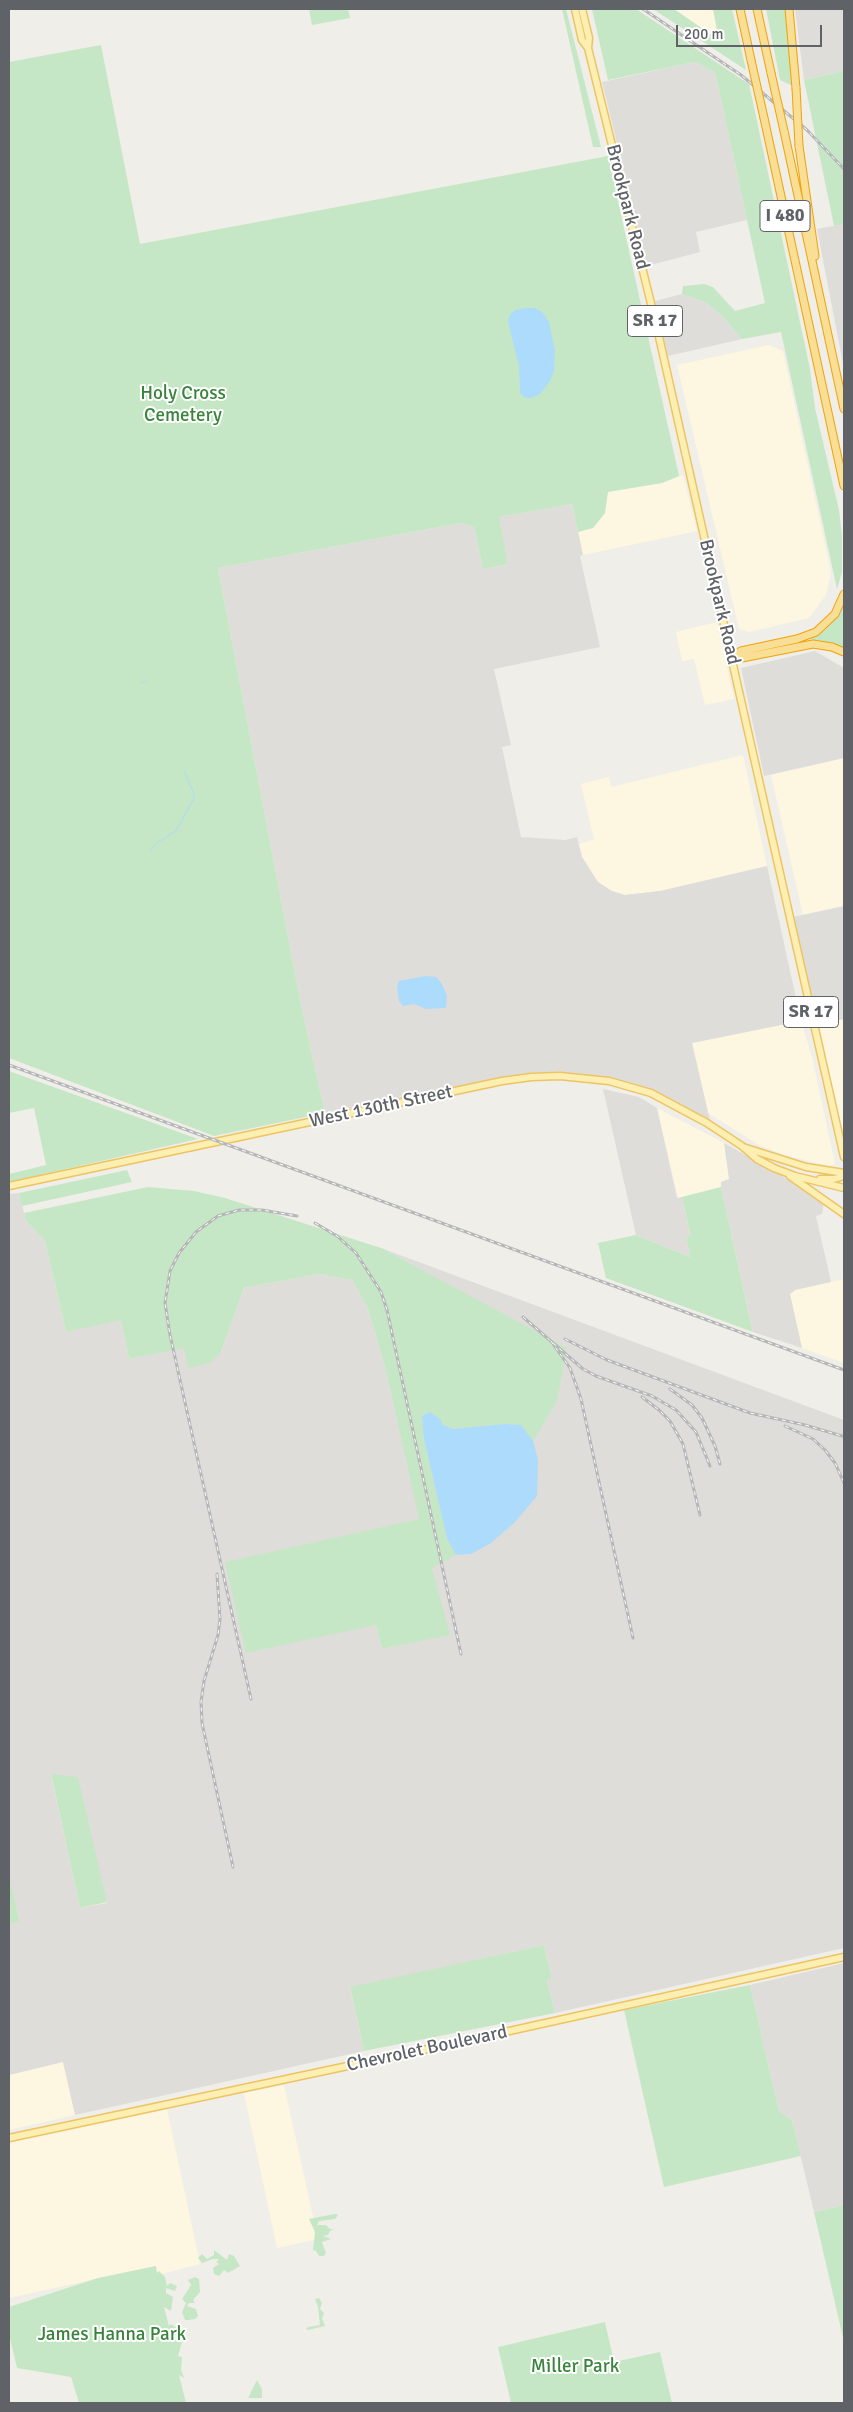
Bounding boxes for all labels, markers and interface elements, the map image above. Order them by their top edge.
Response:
scale bar [678,15,824,47]
text: 200 m [684,25,724,43]
street label: Brookpark Road [600,142,654,272]
road number: I 480 [760,200,810,232]
road number: SR 17 [628,306,682,336]
park label: Holy Cross Cemetery [140,383,226,427]
street label: Brookpark Road [693,537,745,667]
road number: SR 17 [784,996,838,1028]
street label: West 130th Street [307,1081,455,1133]
street label: Chevrolet Boulevard [345,2021,509,2077]
park label: James Hanna Park [38,2324,186,2346]
park label: Miller Park [531,2356,619,2378]

